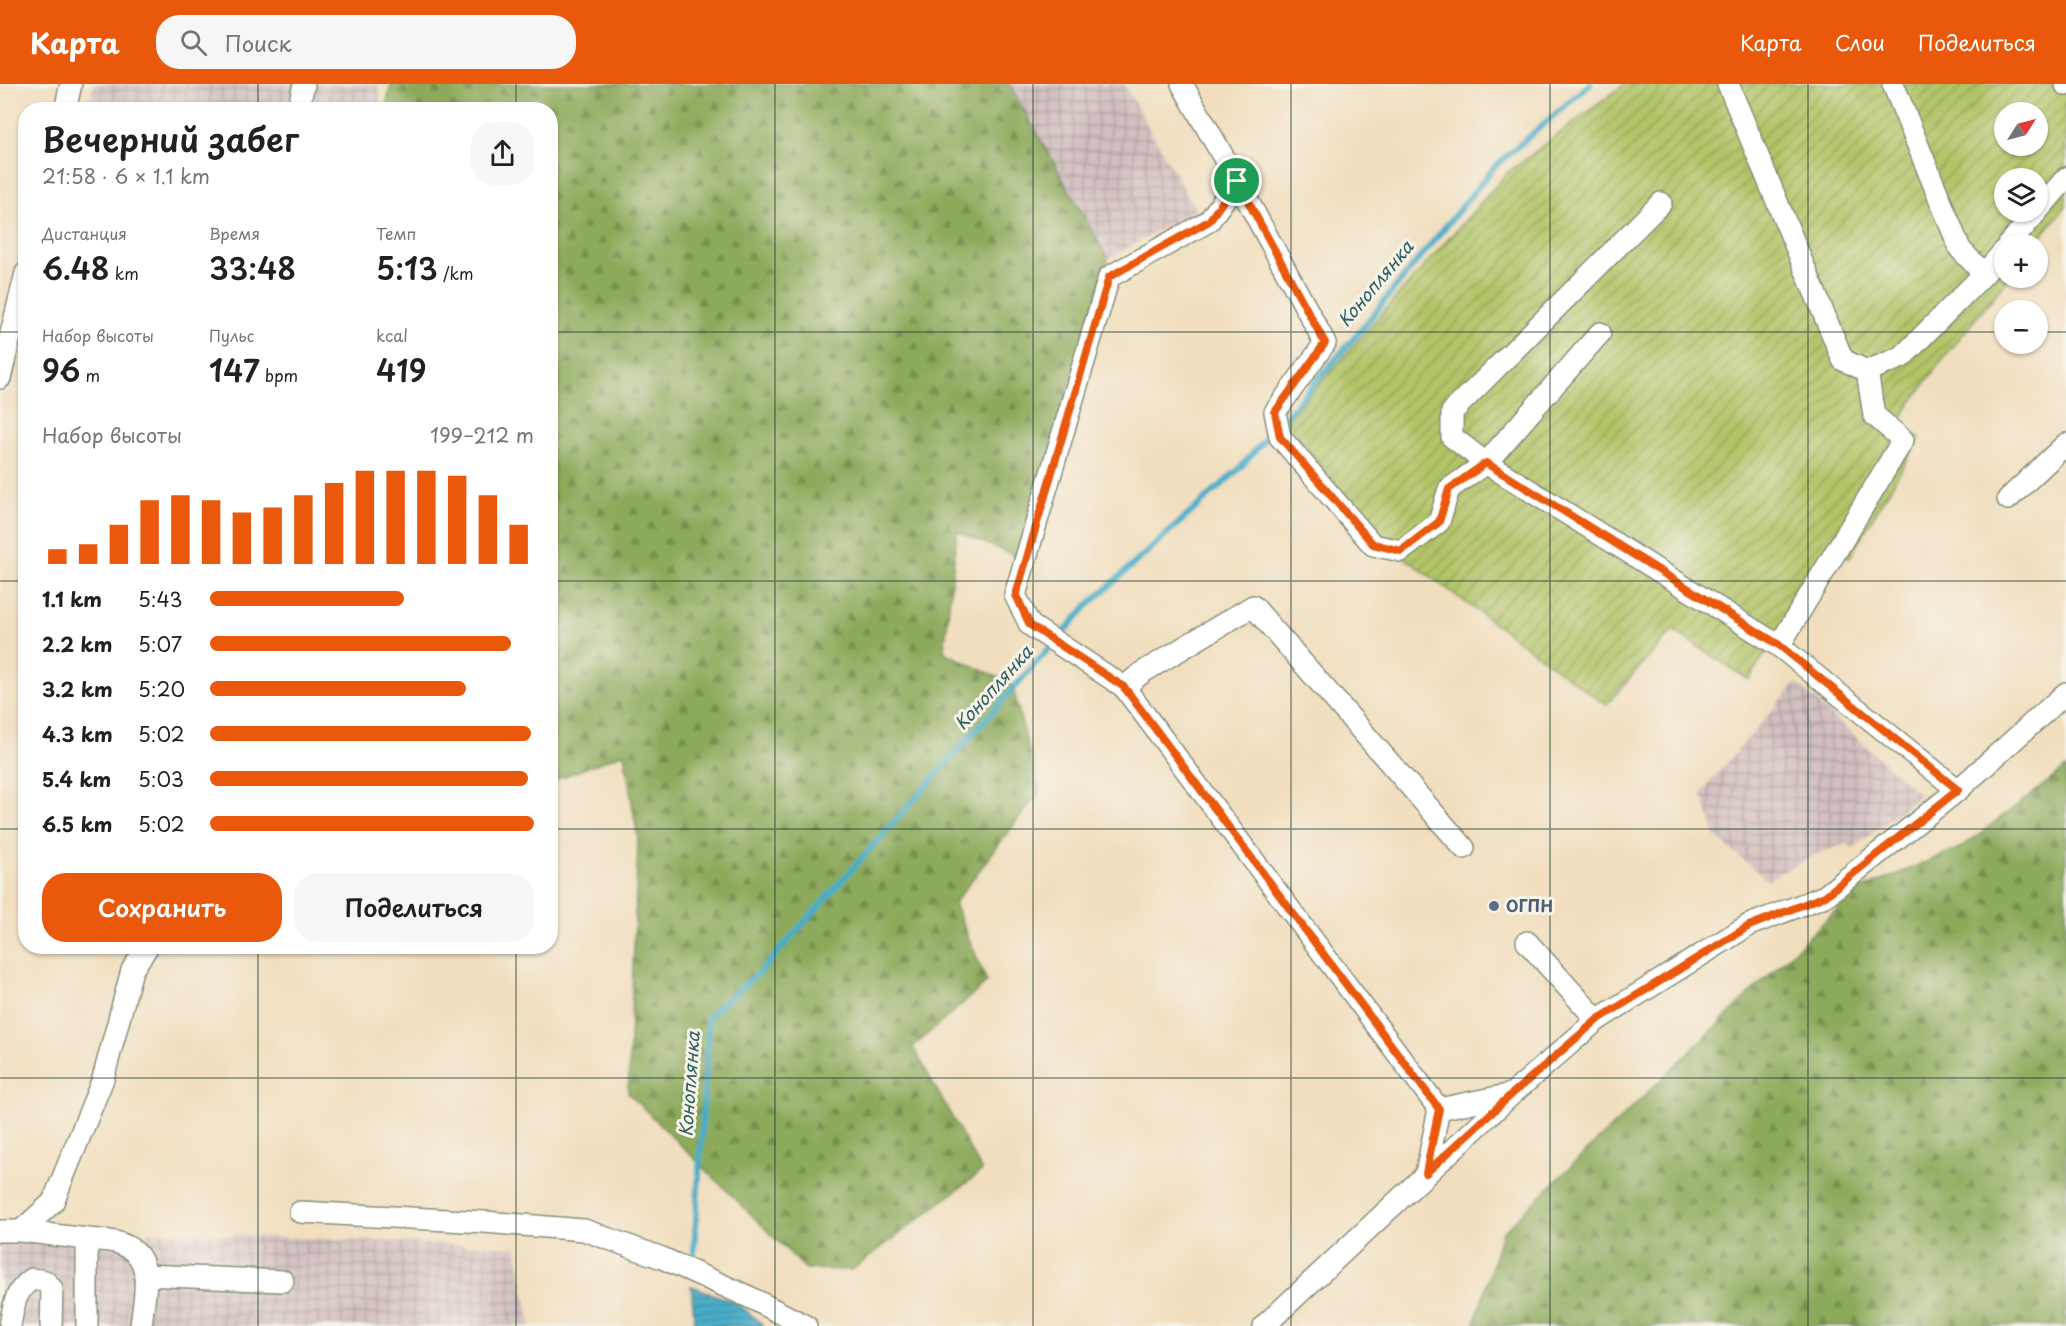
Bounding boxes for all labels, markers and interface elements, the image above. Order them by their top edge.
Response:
search box [156,15,576,69]
text: Карта [30,21,120,64]
icon: search [177,26,210,59]
text: Поиск [225,26,292,59]
text: Карта [1740,26,1802,58]
text: Слои [1835,26,1885,58]
text: Поделиться [1918,26,2036,58]
north arrow [1994,102,2048,156]
map controls [1994,102,2048,354]
text: Вечерний забег [42,113,299,163]
button: share [471,122,534,185]
pin [1211,155,1262,206]
text: 21:58 · 6 × 1.1 km [42,161,210,191]
icon: arrive [1220,164,1253,197]
button: layers [1994,168,2048,222]
text: Дистанция [42,221,127,245]
text: Время [209,221,260,245]
text: Темп [376,221,416,245]
water label: Коноплянка [1331,233,1420,332]
button: + [1994,234,2048,288]
text: 6.48 [42,245,110,290]
text: 33:48 [209,245,296,290]
text: 5:13 [376,245,438,290]
text: km [110,261,139,285]
text: /km [438,261,474,285]
button: − [1994,300,2048,354]
text: Набор высоты [42,323,154,347]
text: Пульс [209,323,254,347]
text: kcal [376,323,408,347]
text: 96 [42,347,80,392]
text: 147 [209,347,260,392]
text: 419 [376,347,426,392]
text: m [80,363,100,387]
text: bpm [260,363,298,387]
text: Набор высоты [42,420,182,450]
text: 199–212 m [430,420,534,450]
text: 1.1 km [42,584,102,614]
text: 5:43 [138,584,182,614]
text: 2.2 km [42,629,112,659]
text: 5:07 [138,629,182,659]
water label: Коноплянка [947,638,1039,735]
text: 3.2 km [42,674,113,704]
text: 5:20 [138,674,185,704]
text: 4.3 km [42,719,113,749]
text: 5:02 [138,719,185,749]
text: 5.4 km [42,764,111,794]
text: 5:03 [138,764,184,794]
text: 6.5 km [42,809,112,839]
text: 5:02 [138,809,185,839]
button: Сохранить [42,873,282,942]
button: Поделиться [294,873,534,942]
place label: ОГПН [1506,893,1553,917]
marker: ОГПН [1487,899,1501,913]
water label: Коноплянка [671,1029,706,1138]

